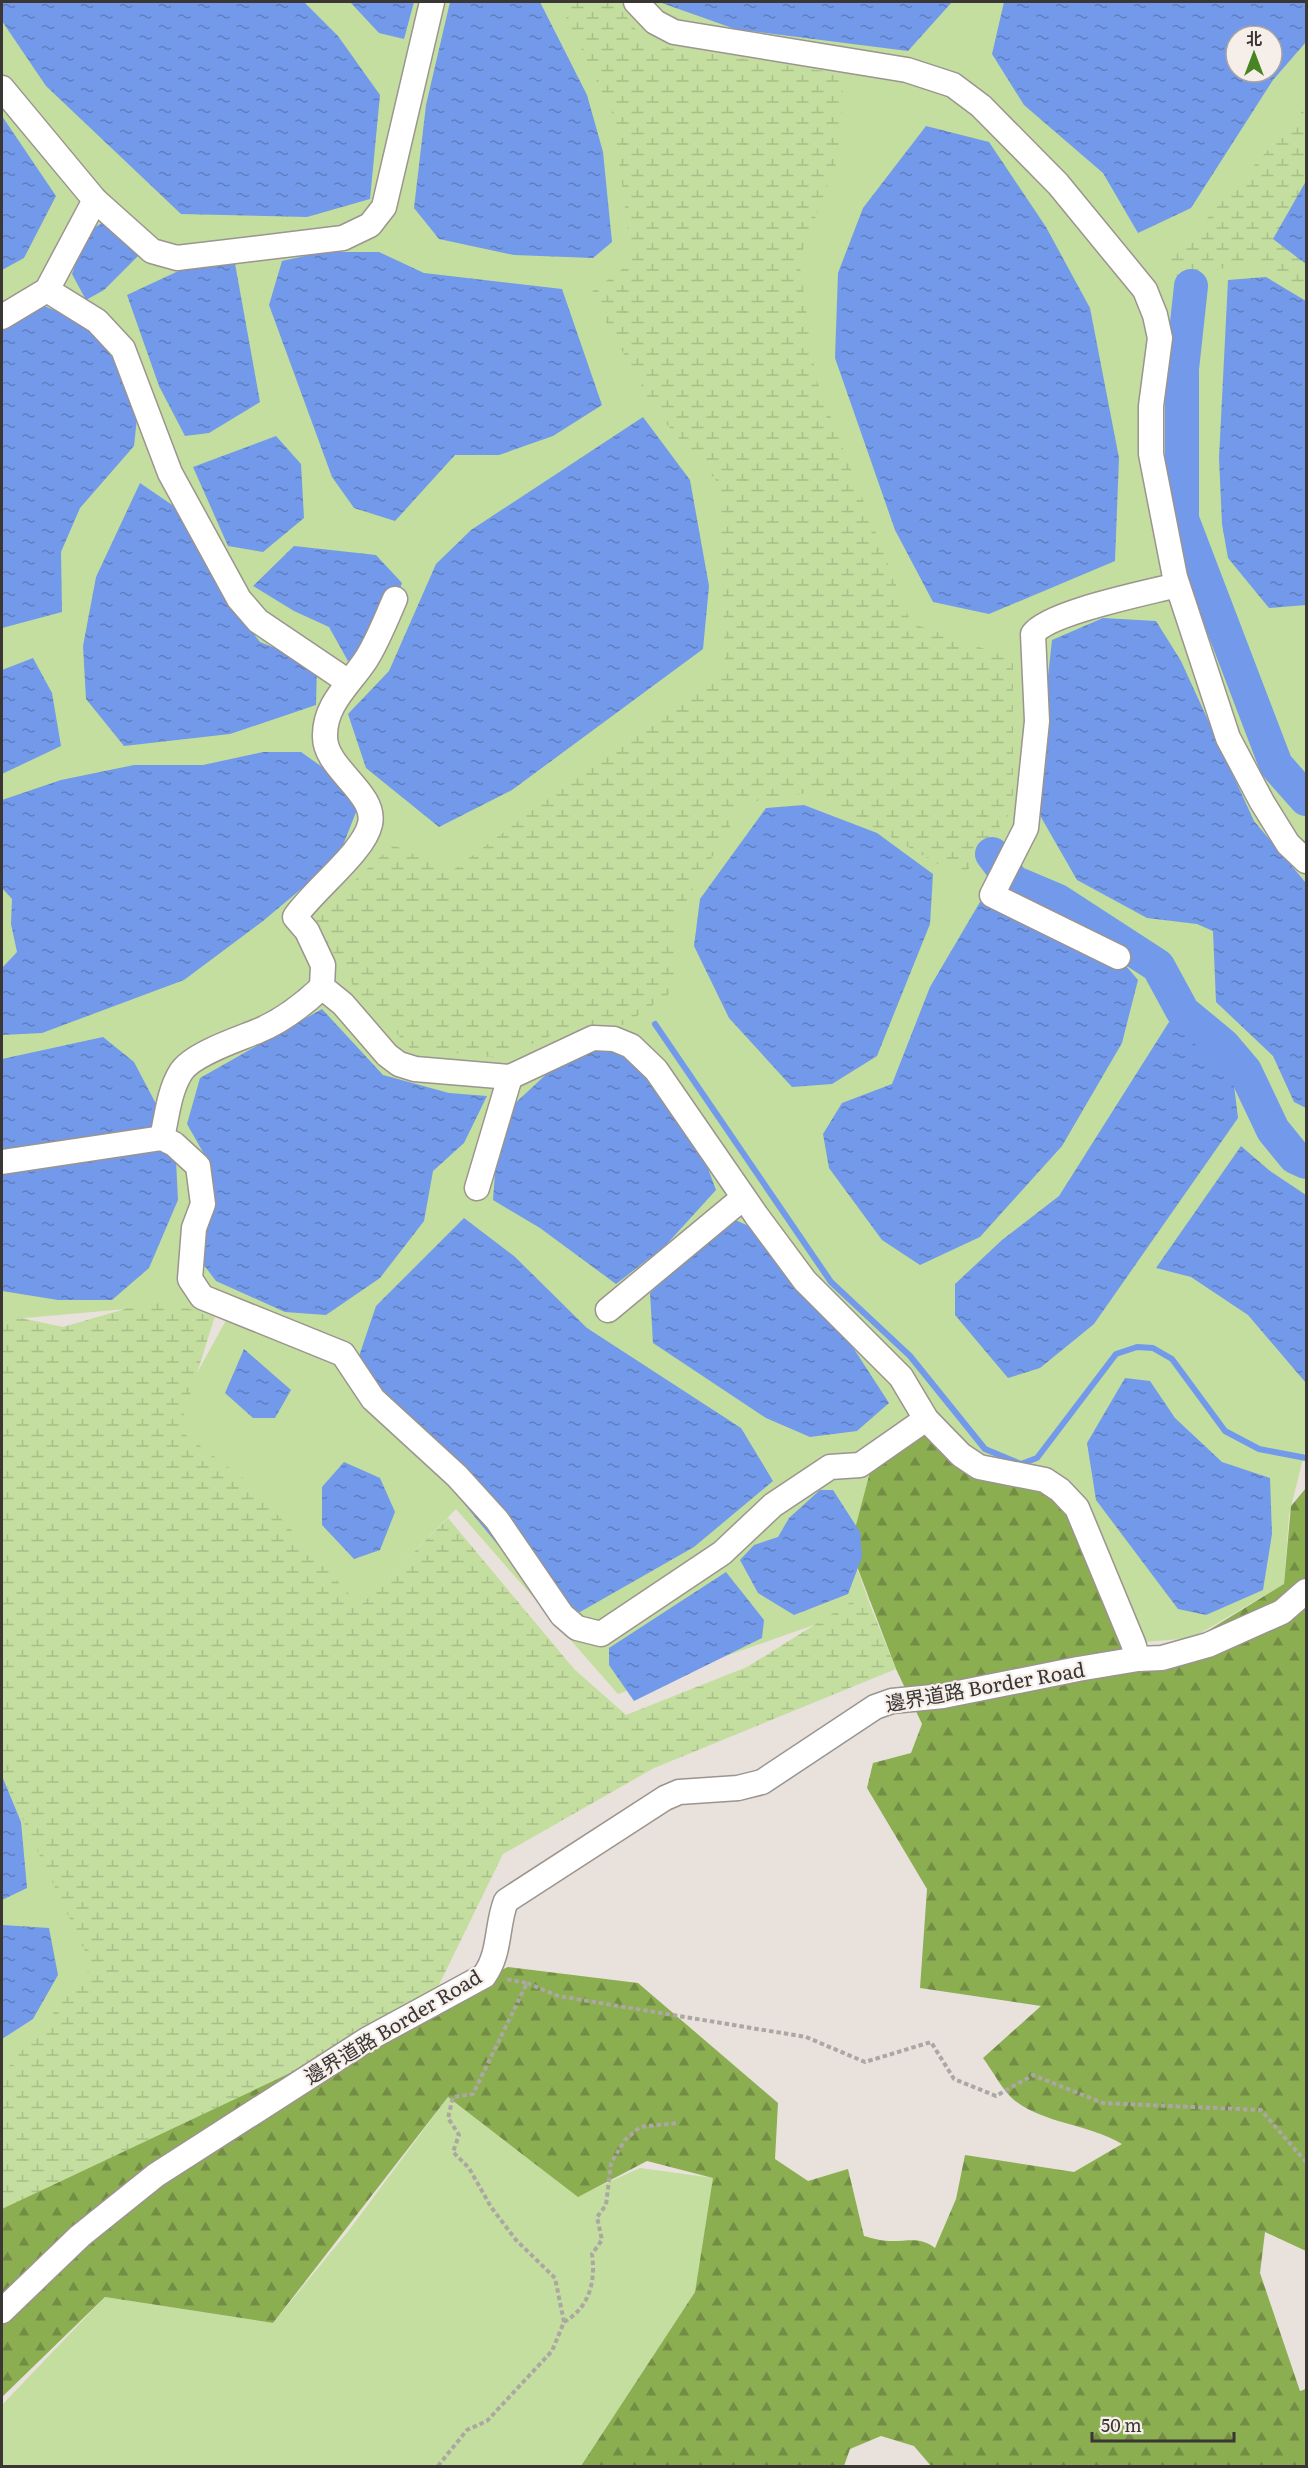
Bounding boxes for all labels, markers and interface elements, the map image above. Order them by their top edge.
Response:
north arrow [1224,24,1284,84]
text: 北 [1246,26,1262,50]
street label: 邊界道路 Border Road [882,1653,1087,1717]
street label: 邊界道路 Border Road [298,1960,486,2090]
scale bar [1092,2405,1234,2443]
text: 50 m [1101,2411,1142,2438]

